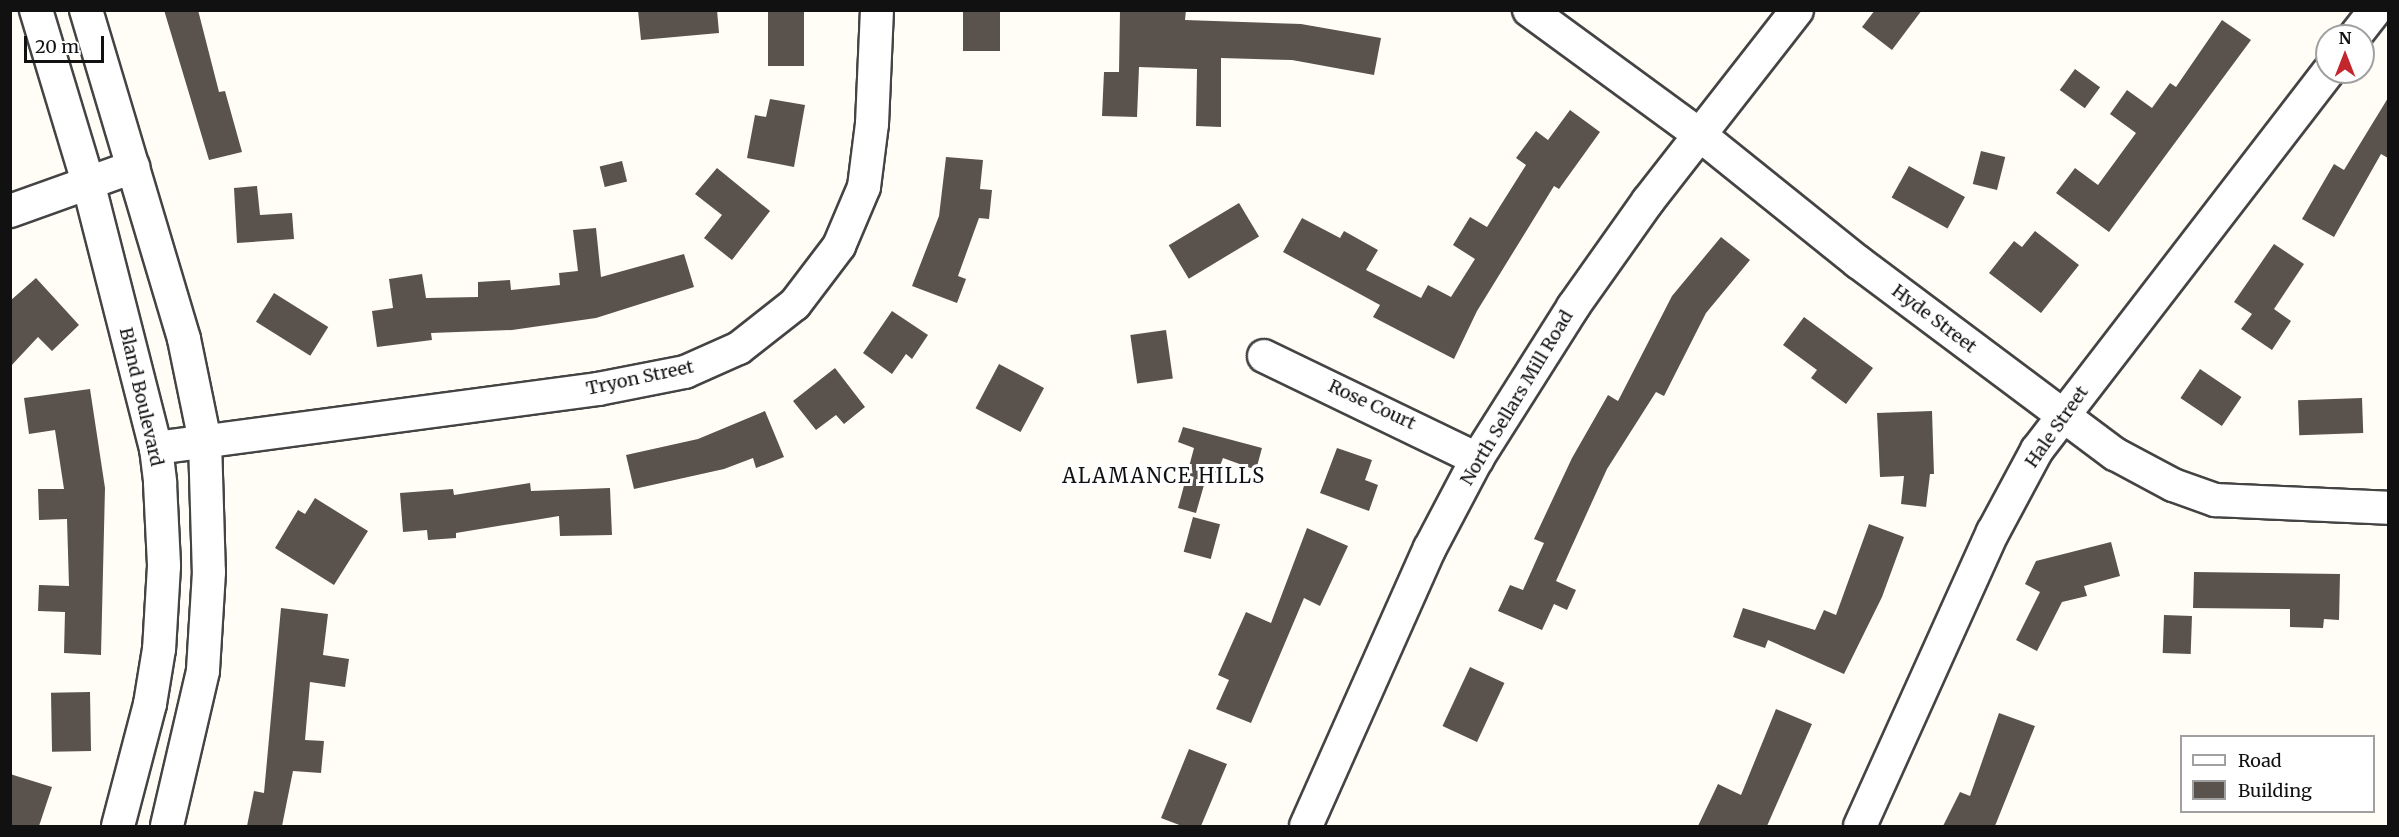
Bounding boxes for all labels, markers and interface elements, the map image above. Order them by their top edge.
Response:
scale bar [27,24,106,62]
north arrow [2315,24,2375,84]
text: N [2339,28,2351,48]
text: 20 m [35,35,79,58]
street label: Hyde Street [1887,280,1981,358]
street label: North Sellars Mill Road [1456,307,1578,489]
street label: Bland Boulevard [115,326,167,468]
street label: Tryon Street [584,356,696,400]
street label: Rose Court [1325,375,1419,435]
street label: Hale Street [2021,382,2093,472]
district label: ALAMANCE HILLS [1062,463,1266,487]
legend [2180,735,2375,813]
text: Road [2238,749,2282,772]
text: Building [2238,779,2312,802]

